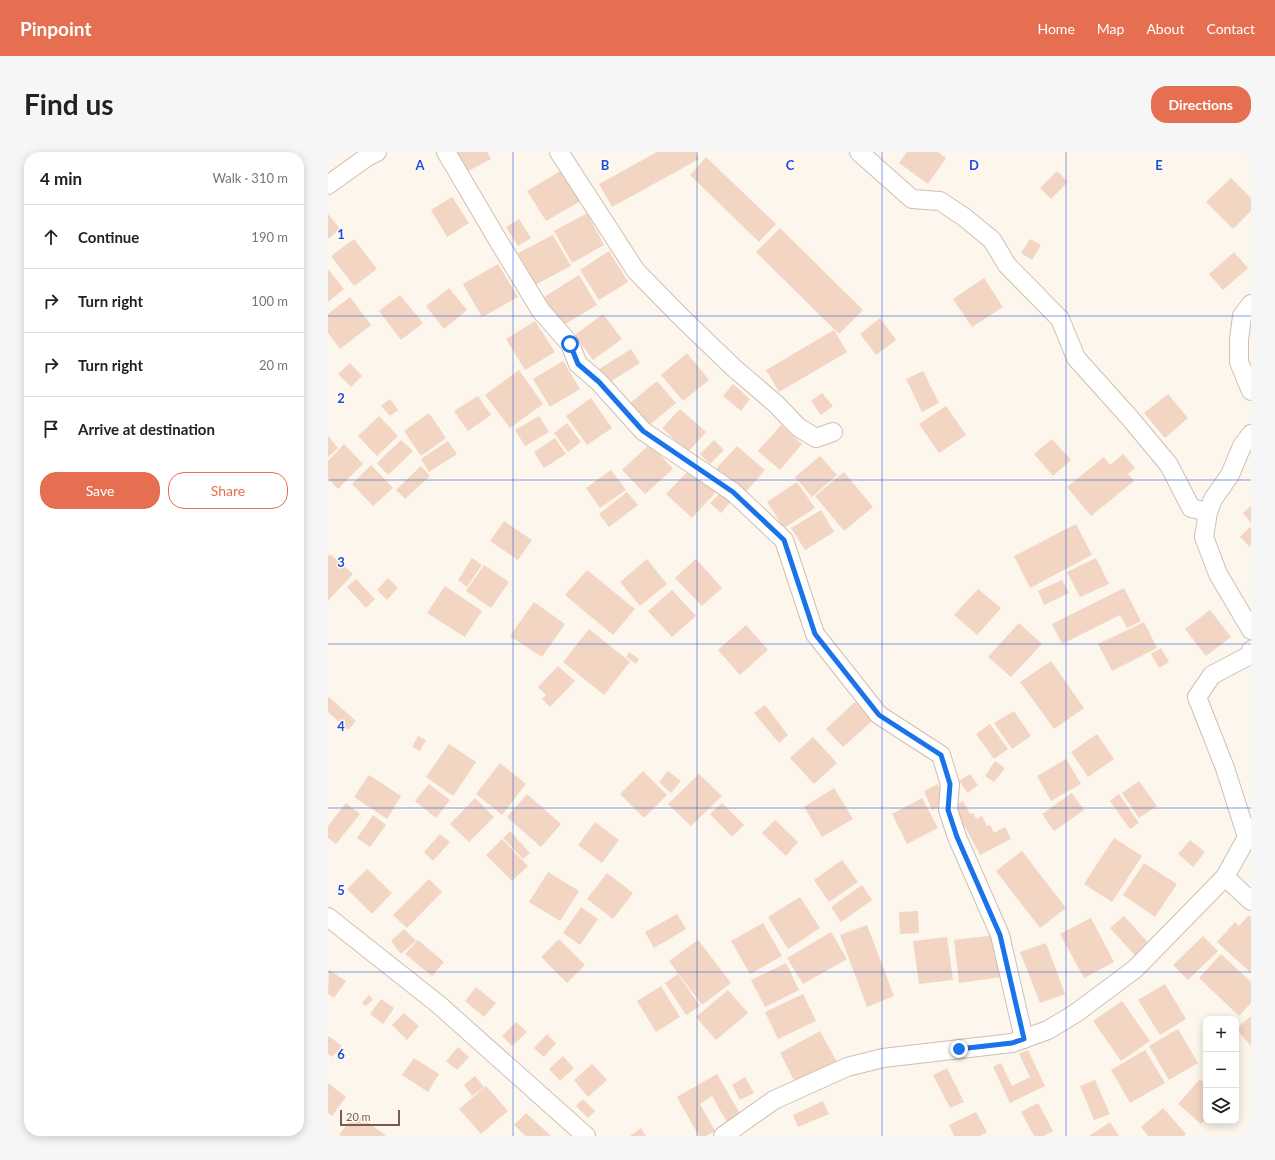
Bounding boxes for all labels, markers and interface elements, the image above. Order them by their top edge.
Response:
text: Pinpoint [20,17,91,40]
text: Home [1037,20,1075,37]
text: Map [1097,20,1124,37]
text: About [1146,20,1184,37]
text: Contact [1206,20,1255,37]
button: Directions [1151,86,1251,123]
text: Find us [24,87,114,121]
text: A [414,157,425,173]
text: B [601,157,610,173]
text: C [786,157,795,173]
text: D [969,157,979,173]
text: E [1155,157,1163,173]
text: 4 min [40,168,82,189]
text: Walk · 310 m [212,170,288,186]
icon: ahead [40,226,62,248]
text: 1 [337,226,345,242]
text: Continue [78,228,139,246]
text: 190 m [251,229,288,245]
icon: right [40,290,62,312]
text: Turn right [78,292,143,310]
text: 100 m [251,293,288,309]
route start [561,335,579,353]
icon: right [40,354,62,376]
text: Turn right [78,356,143,374]
text: 20 m [259,357,288,373]
text: 2 [337,390,345,406]
icon: arrive [40,418,62,440]
text: Arrive at destination [78,420,215,438]
button: Save [40,472,160,509]
button: Share [168,472,288,509]
text: 3 [337,554,345,570]
text: 4 [337,718,345,734]
text: 5 [337,882,345,898]
map controls [1203,1016,1239,1124]
button: + [1203,1016,1239,1052]
route end [950,1040,968,1058]
text: 6 [337,1046,345,1062]
button: − [1203,1052,1239,1088]
button: layers [1203,1088,1239,1124]
scale bar [340,1108,400,1127]
text: 20 m [346,1110,371,1123]

